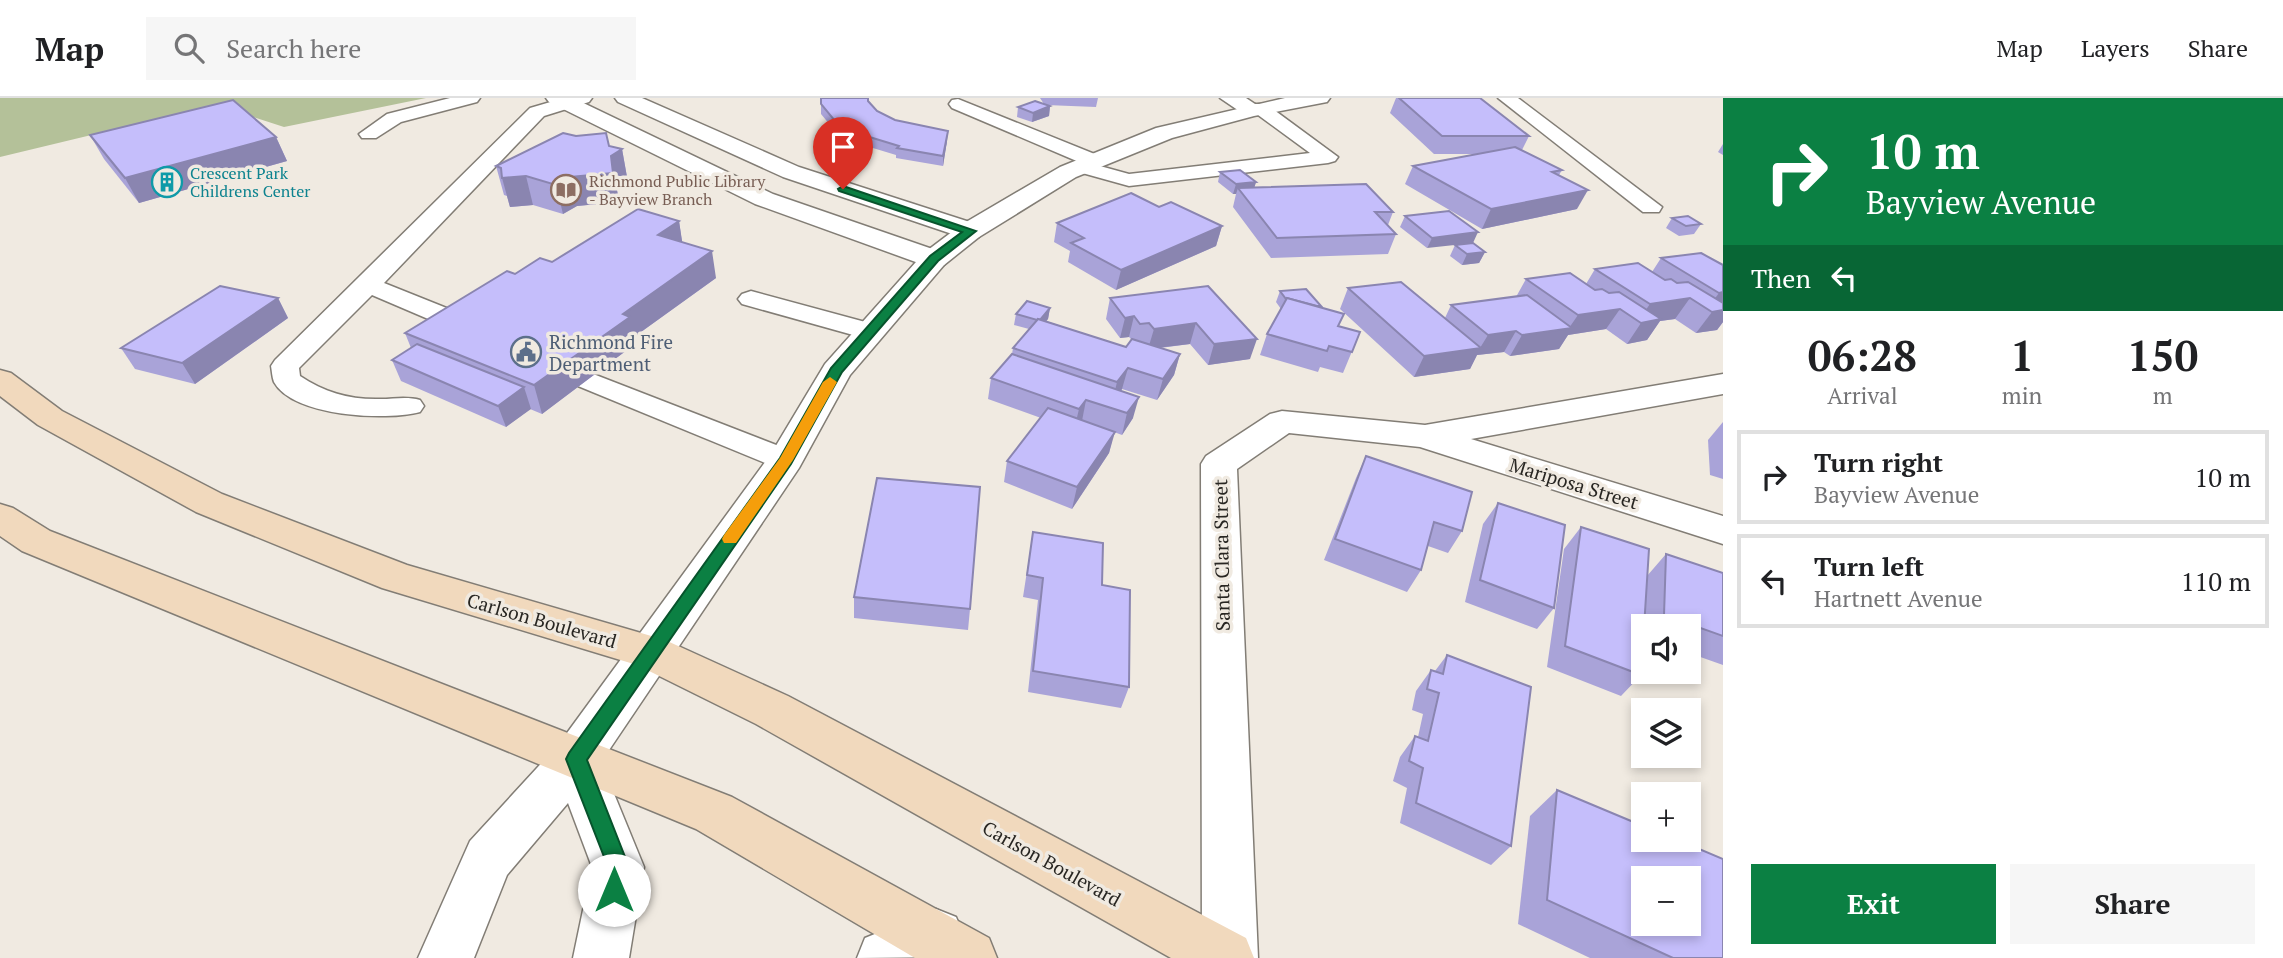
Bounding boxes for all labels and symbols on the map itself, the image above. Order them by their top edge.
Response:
pin [813,117,873,189]
place label: Crescent Park Childrens Center [190,162,311,202]
building icon: Crescent Park Childrens Center [150,165,184,199]
place label: Richmond Public Library - Bayview Branch [589,170,766,210]
library icon: Richmond Public Library - Bayview Branch [549,173,583,207]
place label: Richmond Fire Department [549,329,673,376]
public building icon: Richmond Fire Department [509,335,543,369]
street label: Mariposa Street [1507,452,1641,514]
street label: Santa Clara Street [1207,479,1235,631]
street label: Carlson Boulevard [464,587,620,653]
street label: Carlson Boulevard [978,815,1126,912]
position arrow [577,853,651,927]

